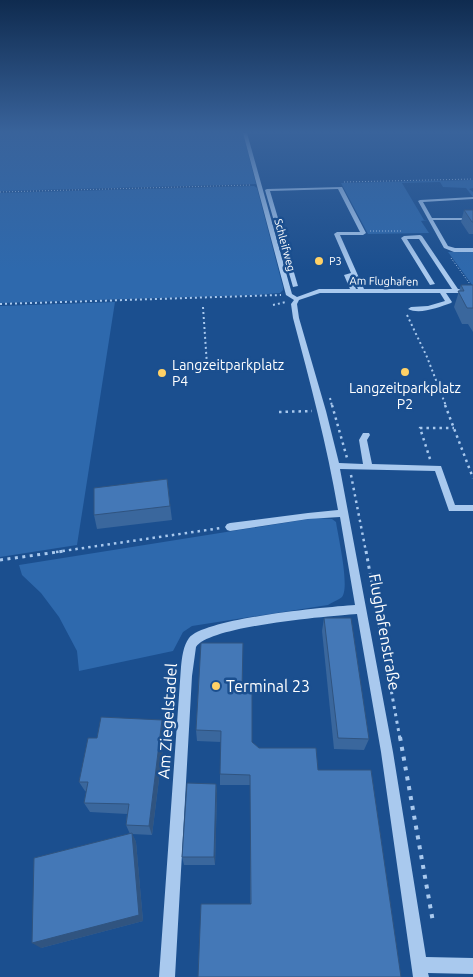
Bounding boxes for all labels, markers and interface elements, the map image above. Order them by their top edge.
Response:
street label: Schleifweg [272,217,298,273]
marker: P3 [313,255,325,267]
place label: P3 [329,255,342,267]
street label: Am Flughafen [349,274,419,288]
place label: Langzeitparkplatz P4 [172,357,284,389]
marker: Langzeitparkplatz P2 [399,366,411,378]
marker: Langzeitparkplatz P4 [156,367,168,379]
place label: Langzeitparkplatz P2 [349,380,461,412]
street label: Flughafenstraße [366,572,404,692]
street label: Am Ziegelstadel [154,663,180,779]
place label: Terminal 23 [226,677,310,695]
marker: Terminal 23 [210,680,222,692]

